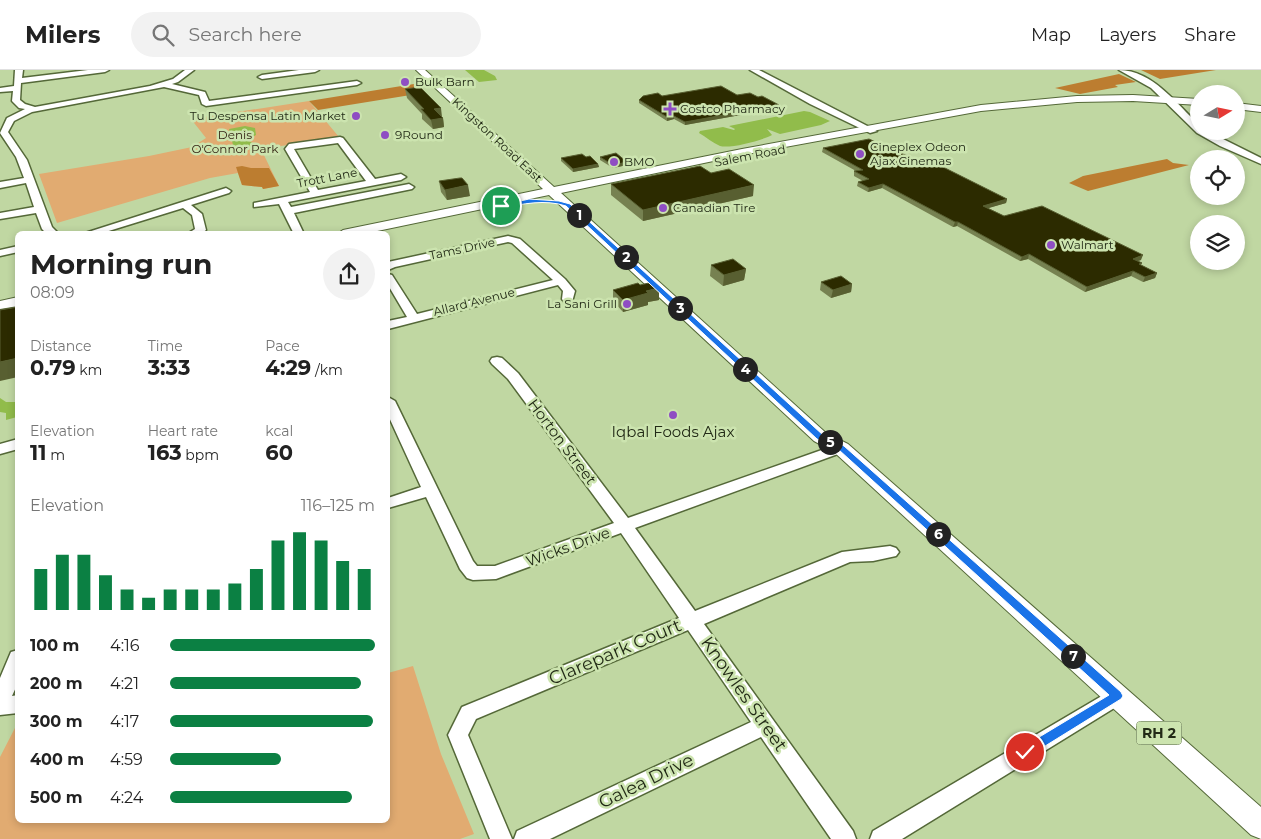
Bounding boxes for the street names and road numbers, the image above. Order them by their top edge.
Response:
street label: Kingston Road East [449,94,546,185]
street label: Salem Road [713,141,787,170]
street label: Trott Lane [295,164,358,191]
street label: Tams Drive [428,234,496,263]
street label: Allard Avenue [432,284,516,319]
street label: Horton Street [524,395,601,488]
street label: Wicks Drive [523,523,612,571]
street label: Clarepark Court [545,614,685,690]
street label: Knowles Street [696,632,792,756]
road number: RH 2 [1136,721,1182,744]
street label: Galea Drive [595,749,697,813]

